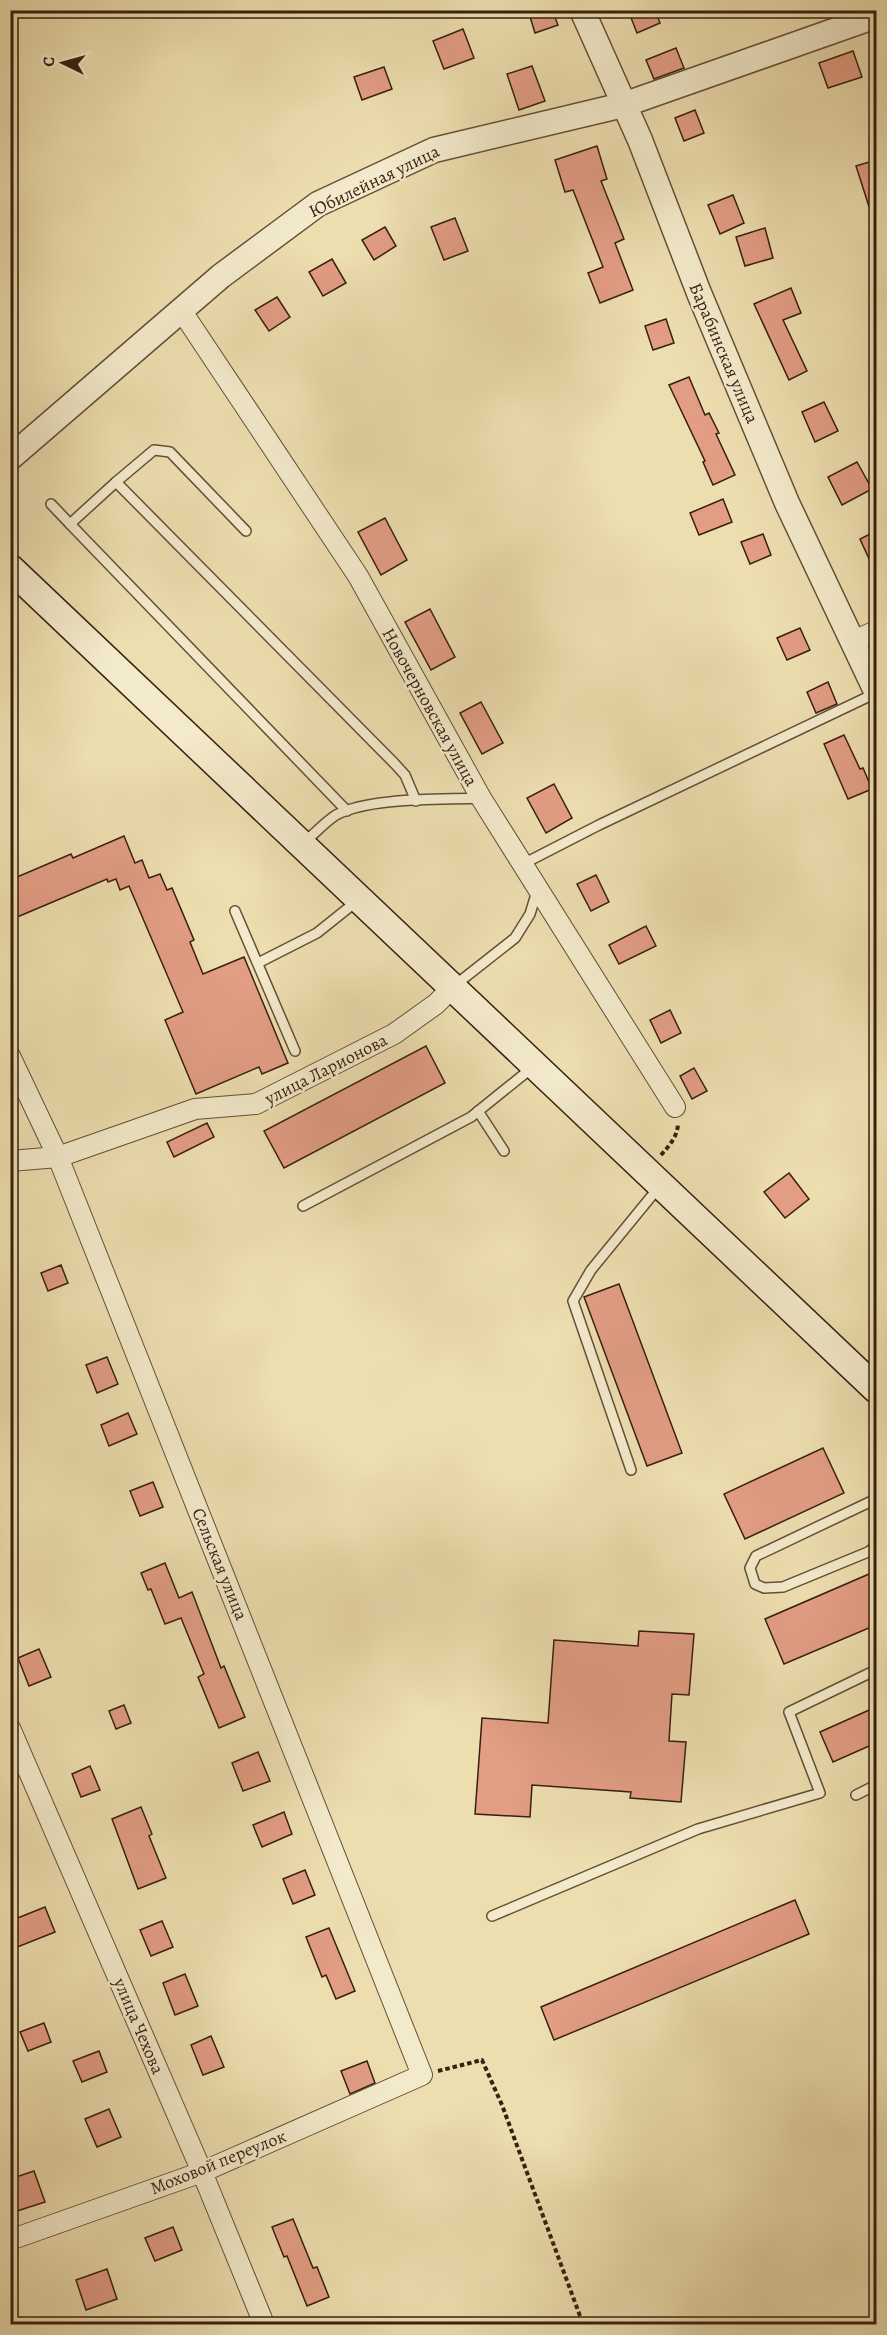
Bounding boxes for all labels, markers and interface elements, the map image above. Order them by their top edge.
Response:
north arrow [33,33,93,93]
text: С [38,56,60,68]
street label: Юбилейная улица [305,139,444,223]
street label: Барабинская улица [684,279,765,428]
street label: Новочерновская улица [376,623,484,791]
street label: улица Ларионова [260,1027,392,1111]
street label: Сельская улица [187,1504,254,1624]
street label: улица Чехова [108,1973,170,2078]
street label: Моховой переулок [146,2124,290,2200]

